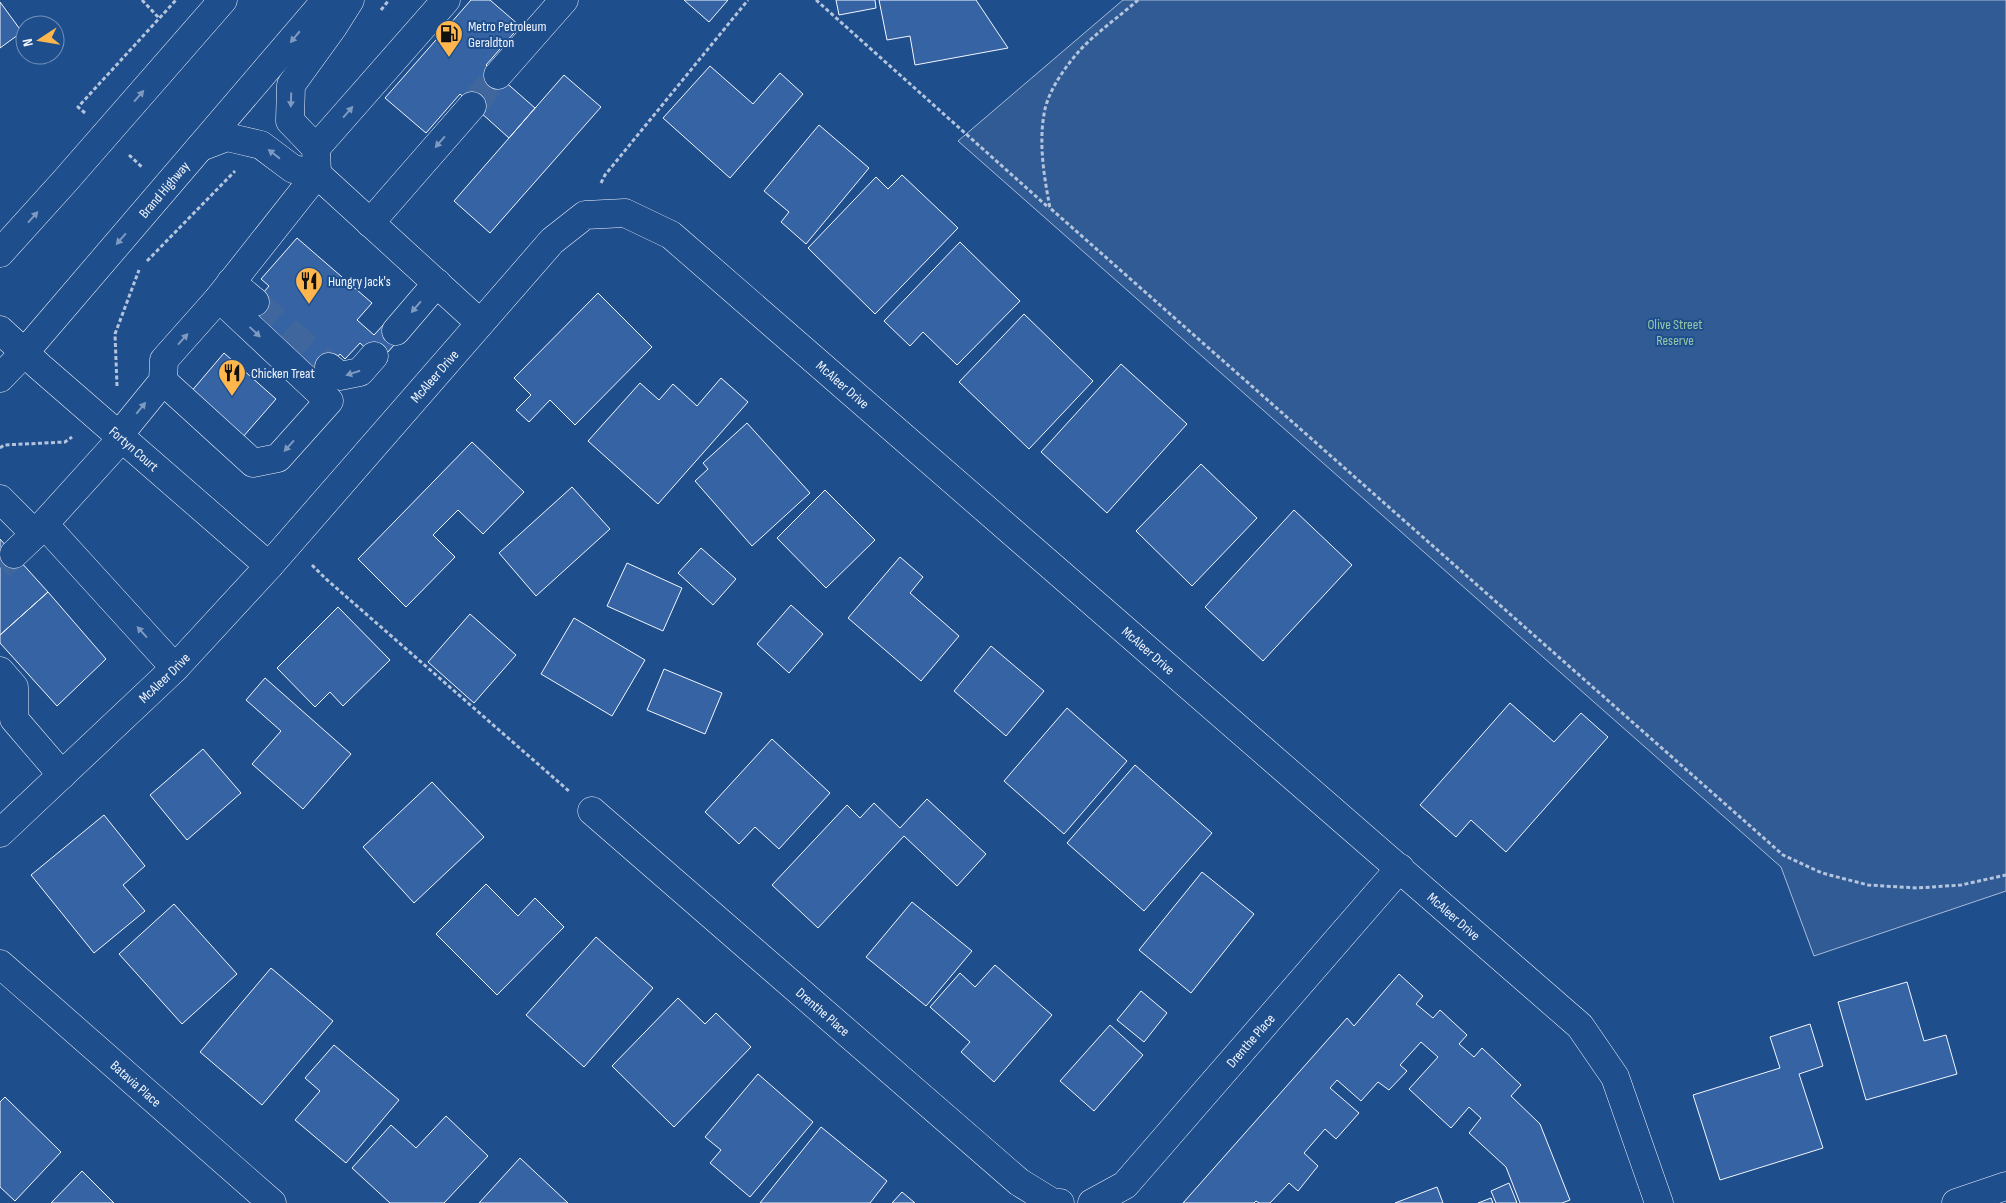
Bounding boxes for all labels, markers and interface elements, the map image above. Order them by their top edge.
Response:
north arrow [15,15,65,65]
place label: Metro Petroleum Geraldton [468,18,546,51]
fuel station icon: Metro Petroleum Geraldton [434,19,464,58]
one-way arrow [289,30,300,43]
text: N [19,37,37,48]
one-way arrow [133,90,145,102]
one-way arrow [286,93,294,109]
one-way arrow [342,105,353,118]
one-way arrow [434,136,446,148]
one-way arrow [268,149,281,160]
street label: Brand Highway [135,157,194,222]
one-way arrow [27,212,39,224]
one-way arrow [116,233,127,246]
restaurant icon: Hungry Jack's [294,266,324,305]
place label: Hungry Jack's [328,273,391,290]
one-way arrow [410,300,422,312]
park label: Olive Street Reserve [1647,316,1703,349]
one-way arrow [248,326,260,338]
one-way arrow [177,333,188,345]
street label: McAleer Drive [407,346,462,406]
street label: McAleer Drive [812,357,873,413]
restaurant icon: Chicken Treat [217,358,247,397]
place label: Chicken Treat [251,365,315,382]
one-way arrow [345,369,360,377]
one-way arrow [135,402,146,415]
street label: Fortyn Court [106,423,162,475]
one-way arrow [283,440,295,452]
street label: McAleer Drive [1118,623,1178,678]
one-way arrow [137,626,148,639]
street label: McAleer Drive [135,649,194,707]
street label: McAleer Drive [1424,889,1484,944]
street label: Drenthe Place [792,984,853,1040]
street label: Drenthe Place [1223,1010,1279,1071]
street label: Batavia Place [107,1057,165,1111]

